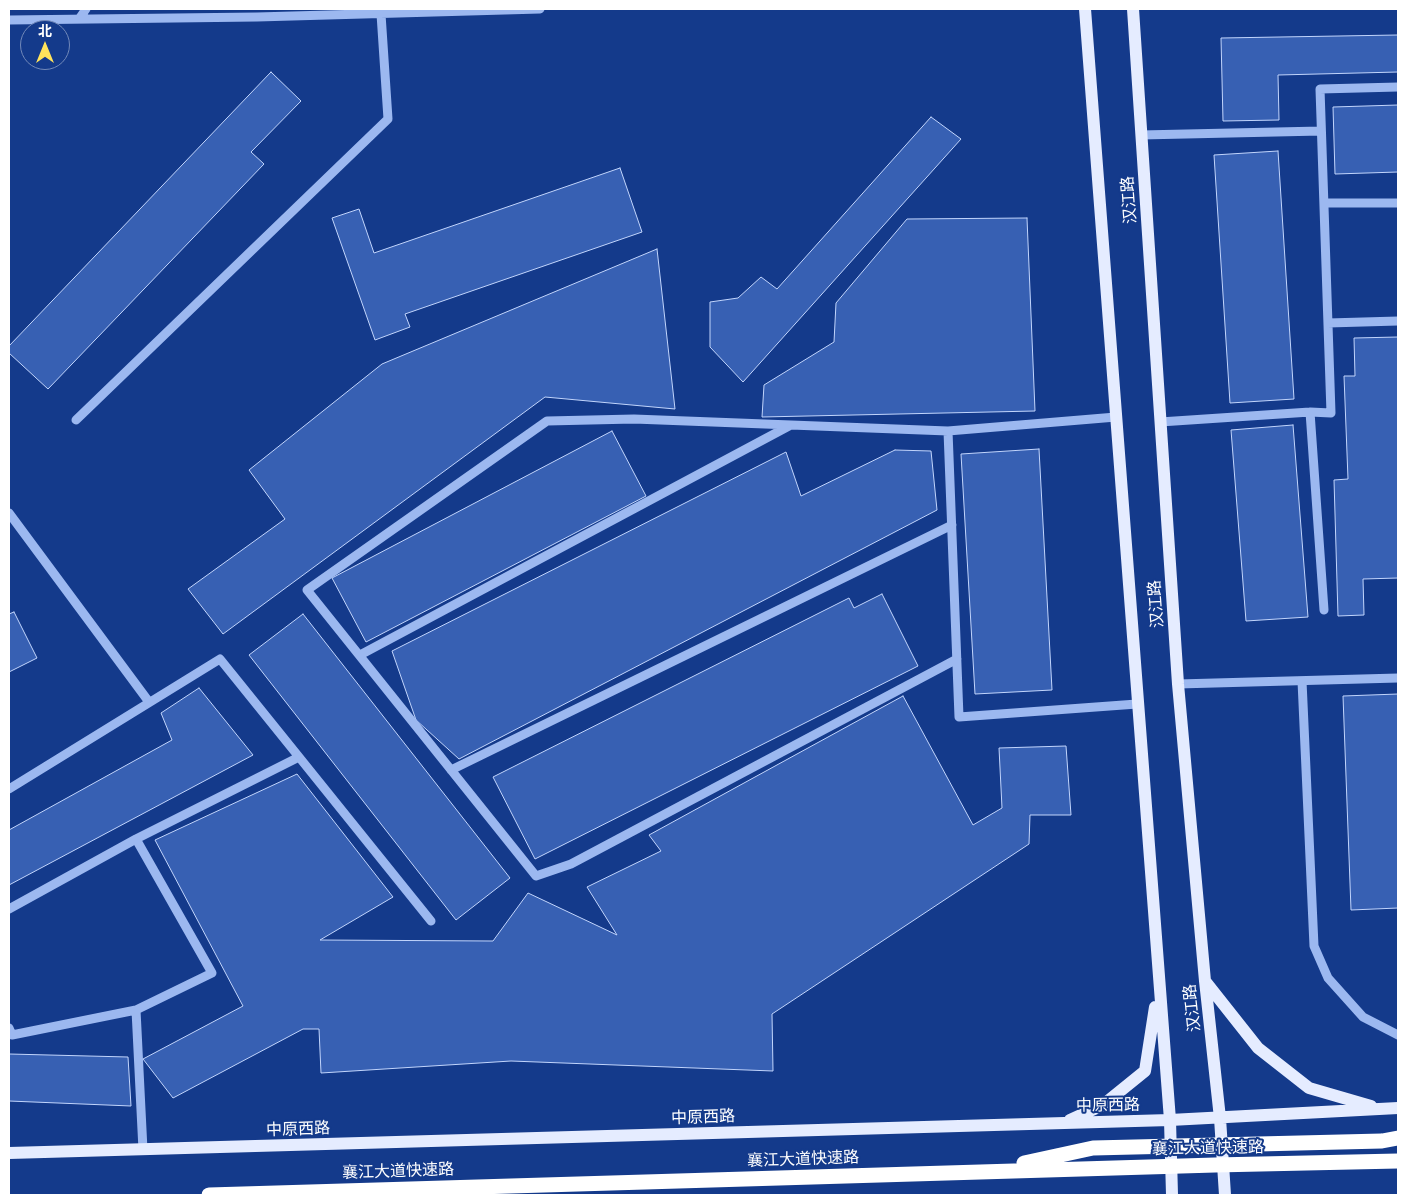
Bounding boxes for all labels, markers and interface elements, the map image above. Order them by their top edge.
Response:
north arrow [20,20,70,70]
text: 北 [38,22,52,39]
street label: 汉江路 [1118,175,1140,225]
street label: 汉江路 [1145,579,1167,629]
street label: 汉江路 [1180,983,1204,1033]
street label: 中原西路 [1076,1095,1140,1115]
street label: 中原西路 [671,1106,735,1128]
street label: 中原西路 [266,1118,330,1140]
street label: 襄江大道快速路 [1152,1137,1264,1159]
street label: 襄江大道快速路 [747,1147,859,1171]
street label: 襄江大道快速路 [342,1159,454,1183]

